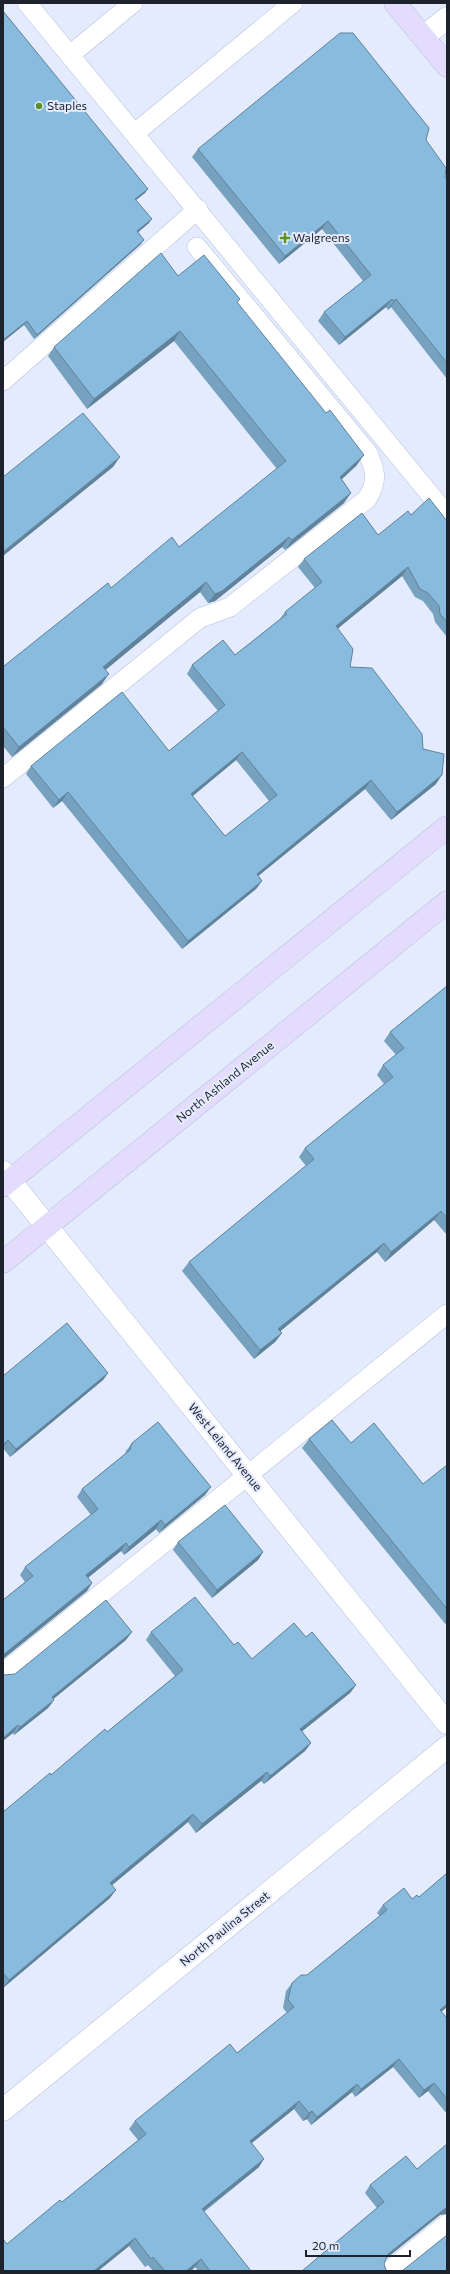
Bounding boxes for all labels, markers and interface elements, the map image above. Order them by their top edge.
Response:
place label: Staples [47,98,87,112]
marker: Staples [34,101,44,111]
place label: Walgreens [293,230,350,244]
marker: Walgreens [280,233,290,243]
street label: North Ashland Avenue [173,1038,276,1125]
street label: West Leland Avenue [186,1400,266,1493]
street label: North Paulina Street [177,1888,272,1969]
scale bar [306,2232,410,2258]
text: 20 m [312,2238,339,2252]

